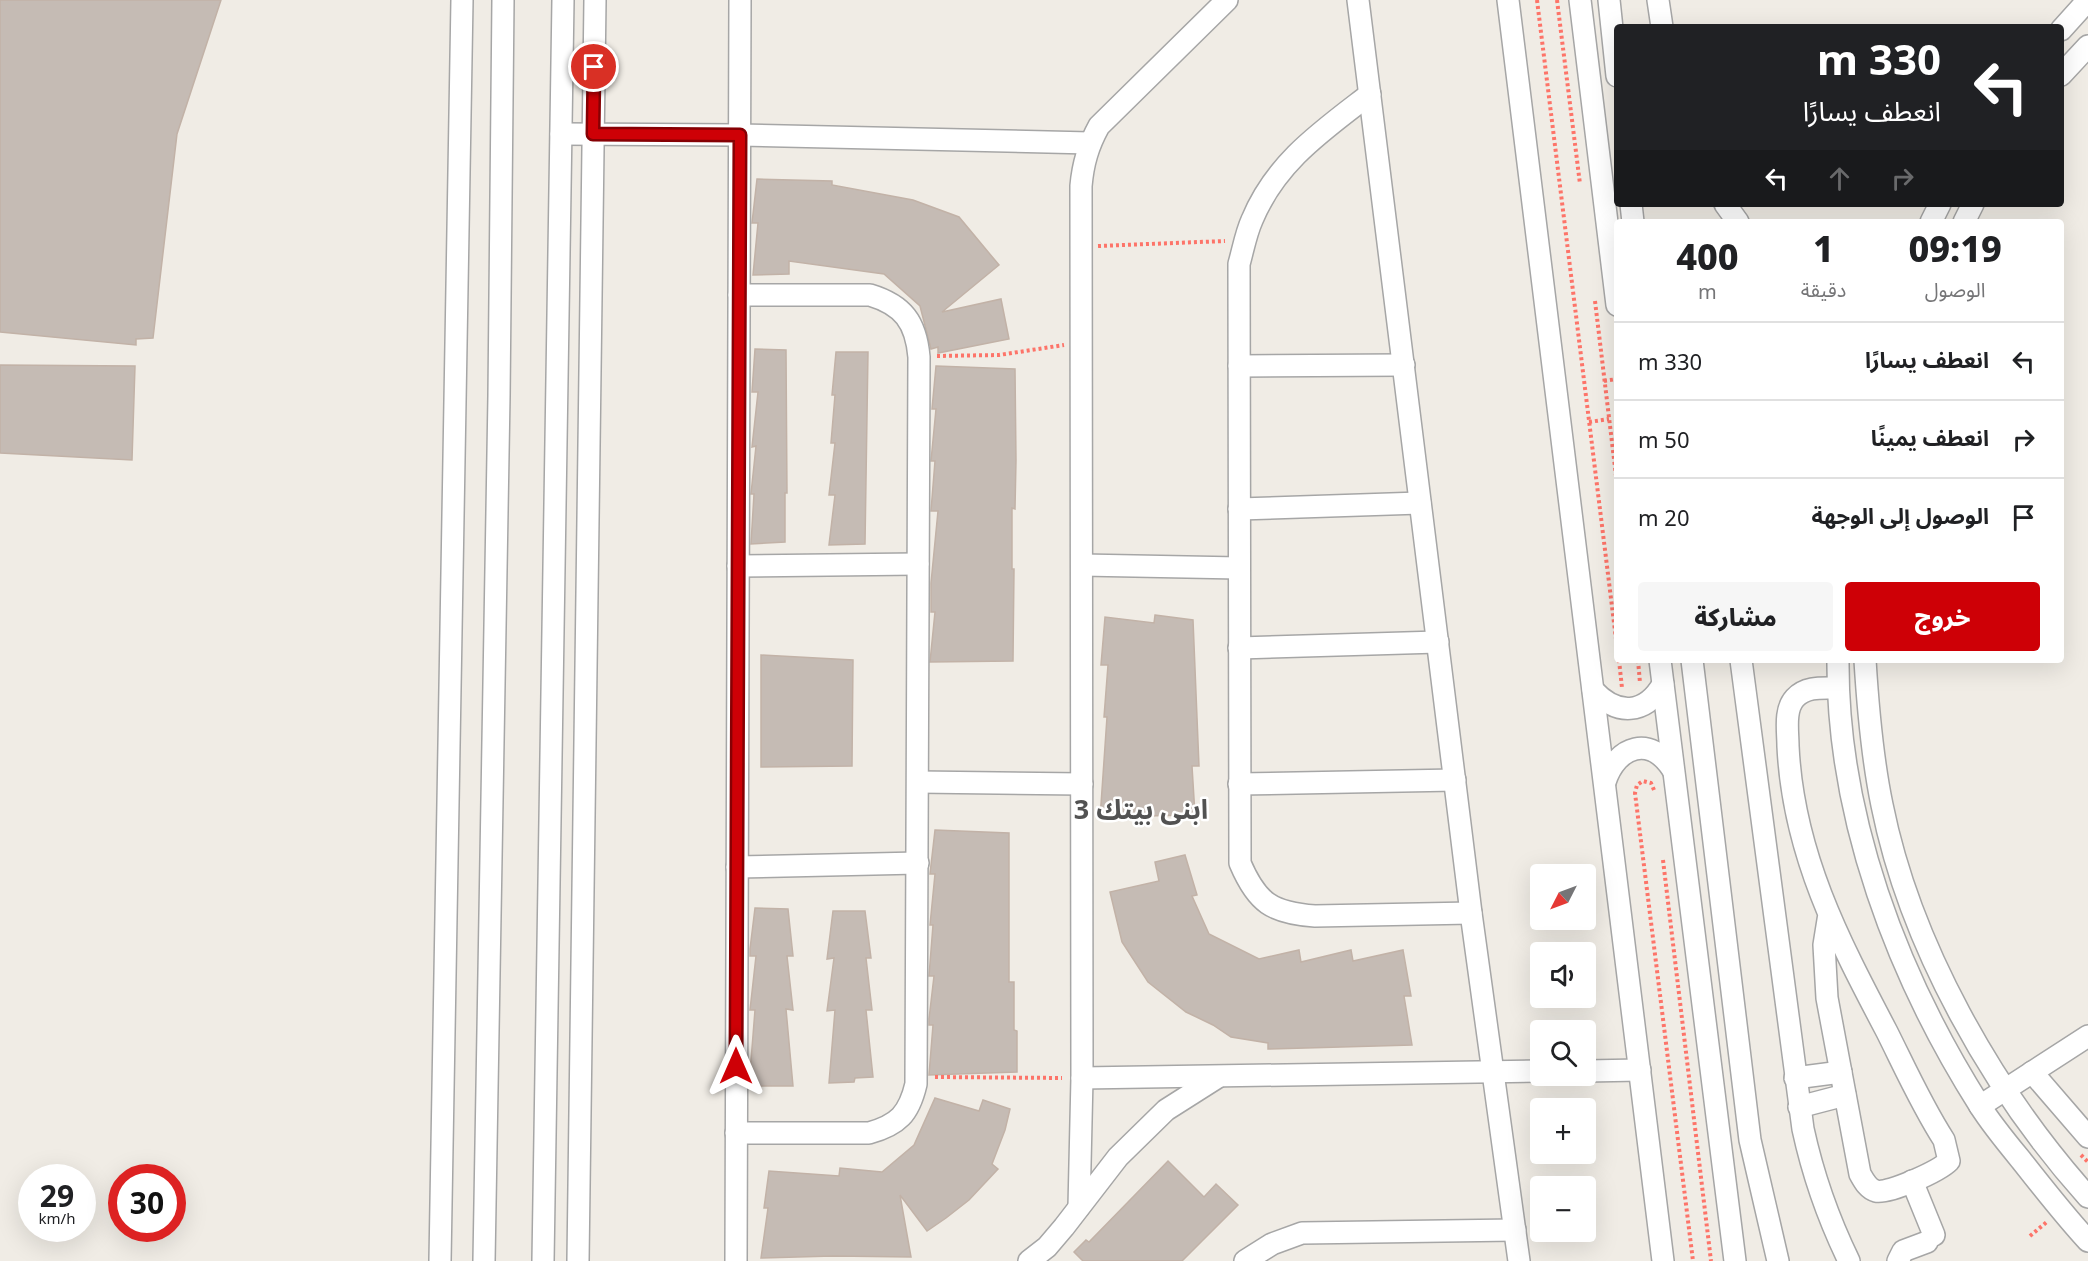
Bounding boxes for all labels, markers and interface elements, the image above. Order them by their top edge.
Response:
text: 330 m [1817,30,1941,87]
pin [568,41,619,92]
icon: left [1962,48,2040,126]
icon: arrive [577,50,610,83]
text: انعطف يسارًا [1803,92,1941,129]
icon: left [1760,162,1793,195]
icon: ahead [1823,162,1856,195]
icon: right [1886,162,1919,195]
text: 1 [1813,224,1834,273]
text: 09:19 [1908,224,2002,273]
text: 400 [1676,232,1739,281]
text: دقيقة [1801,276,1846,303]
text: الوصول [1925,276,1986,303]
text: m [1698,278,1717,305]
text: انعطف يسارًا [1865,344,1989,374]
icon: left [2007,345,2040,378]
text: 330 m [1638,346,1702,376]
text: انعطف يمينًا [1871,422,1989,452]
icon: right [2007,423,2040,456]
text: 50 m [1638,424,1689,454]
text: الوصول إلى الوجهة [1811,500,1989,530]
icon: arrive [2007,501,2040,534]
text: 20 m [1638,502,1689,532]
button: مشاركة [1638,582,1833,651]
button: خروج [1845,582,2040,651]
district label: ابنى بيتك 3 [1074,790,1208,827]
north arrow [1530,864,1596,930]
map controls [1530,864,1596,1242]
button: sound [1530,942,1596,1008]
button: search [1530,1020,1596,1086]
position arrow [704,1034,768,1098]
button: + [1530,1098,1596,1164]
speed limit sign: 30 [108,1164,186,1242]
text: 29 [40,1175,74,1216]
button: − [1530,1176,1596,1242]
text: km/h [39,1208,75,1228]

